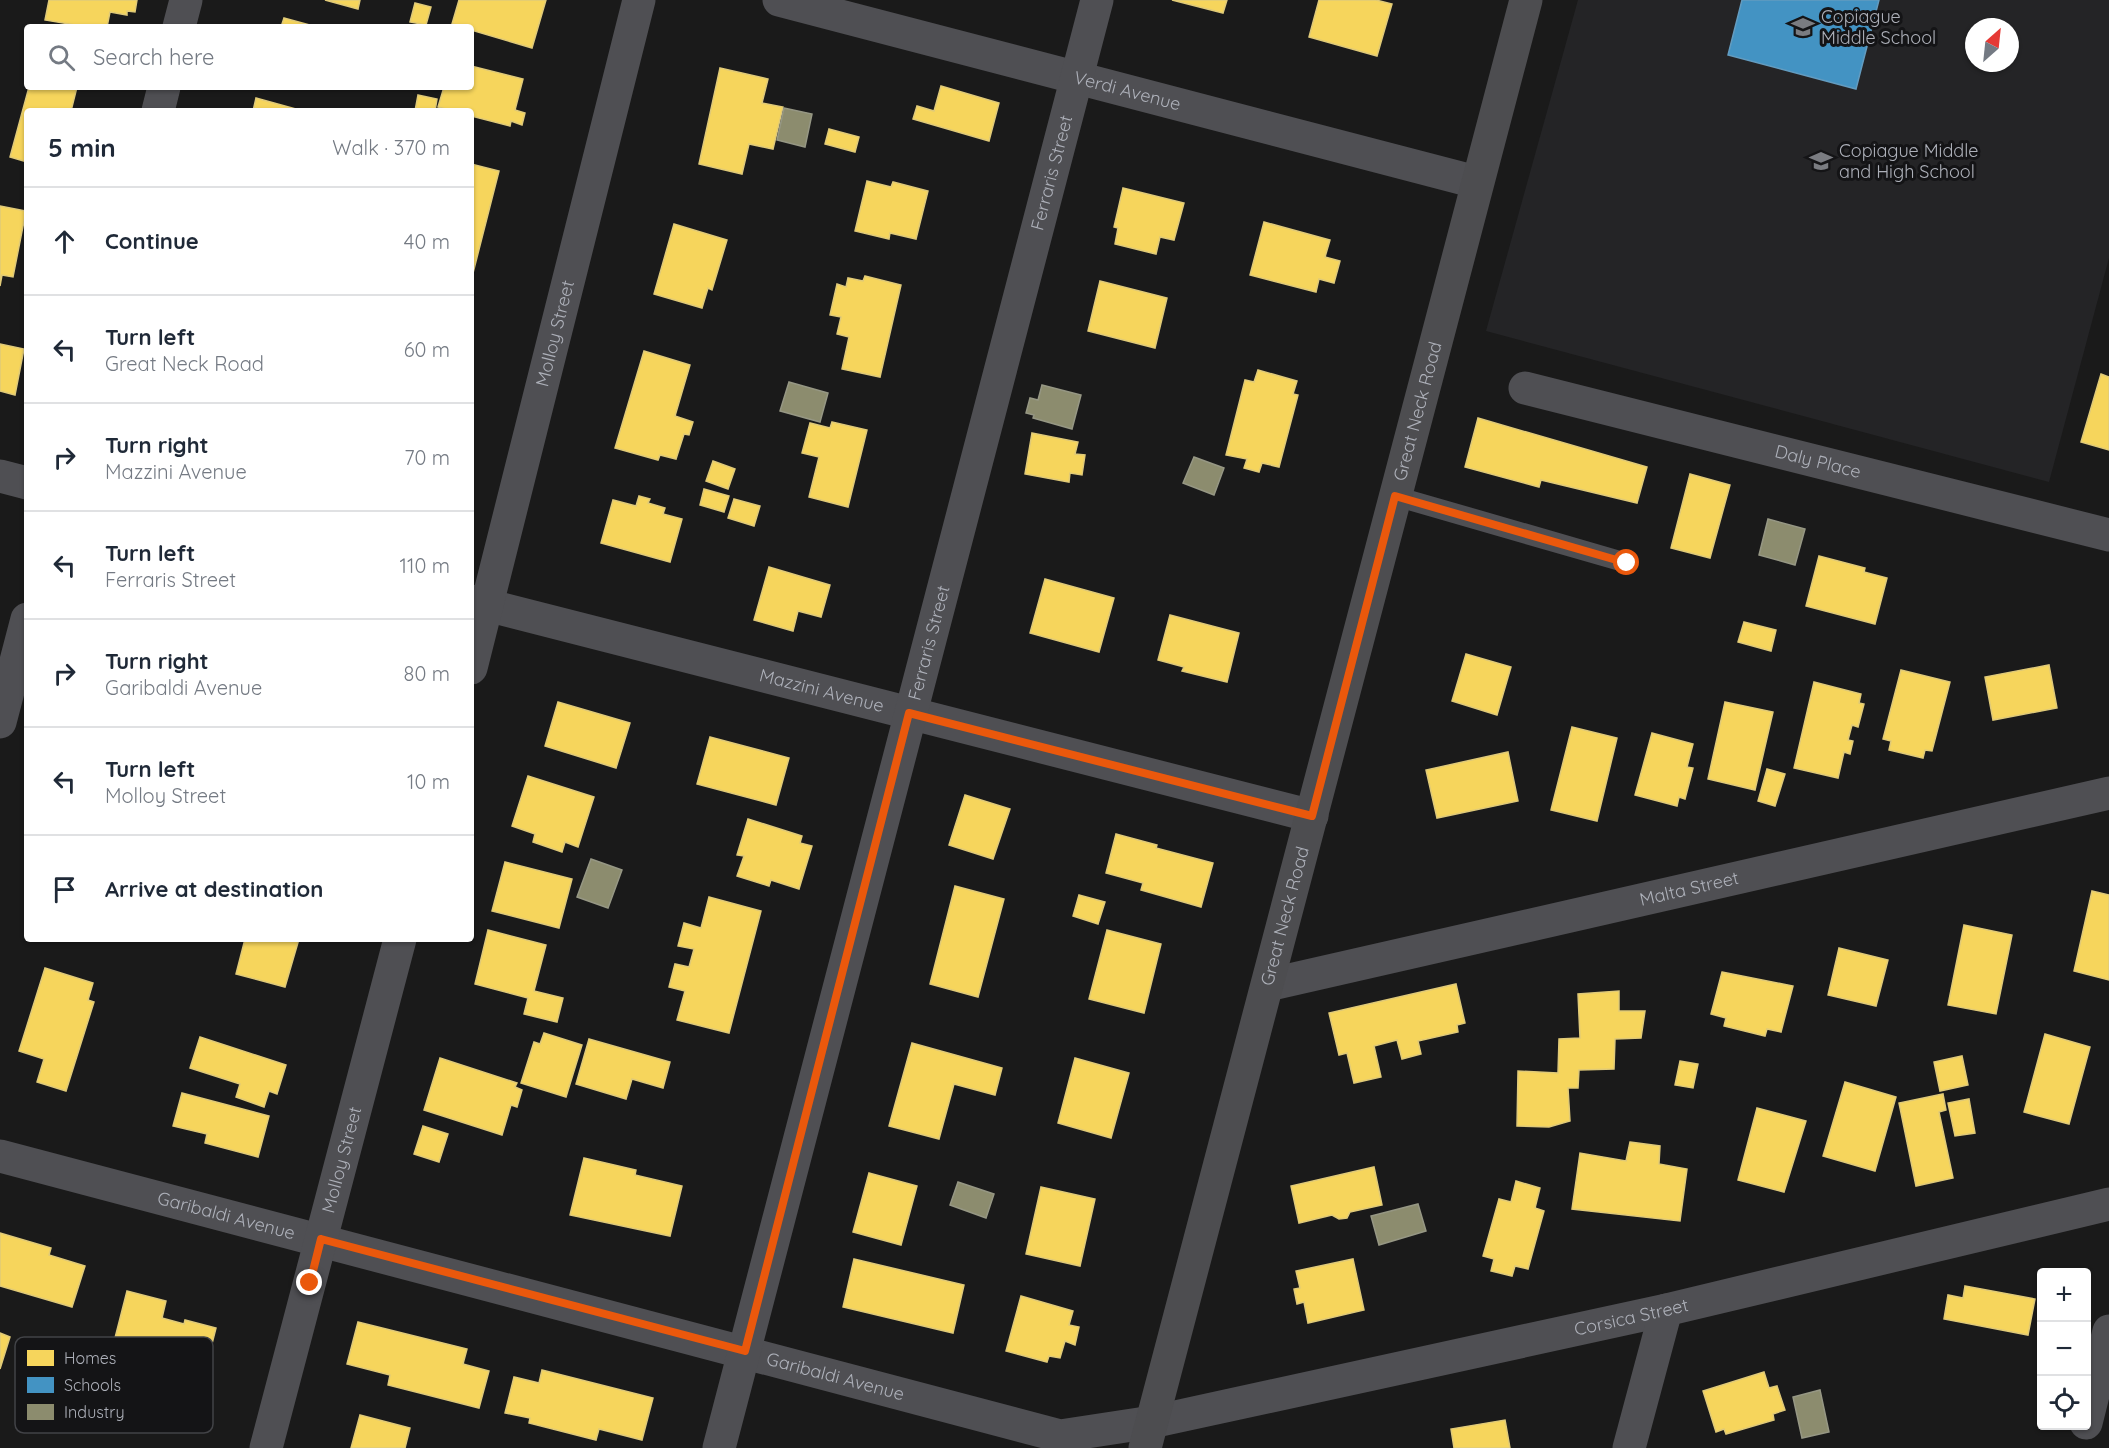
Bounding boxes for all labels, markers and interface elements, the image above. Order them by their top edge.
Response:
place label: Copiague Middle School [1821,5,1936,49]
school or university icon: Copiague Middle School [1790,14,1816,40]
north arrow [1965,18,2019,72]
search box [24,24,474,90]
icon: search [45,41,78,74]
text: Search here [93,43,214,71]
street label: Verdi Avenue [1072,66,1183,115]
street label: Ferraris Street [1025,113,1077,233]
text: 5 min [48,131,116,164]
text: Walk · 370 m [332,135,450,160]
place label: Copiague Middle and High School [1839,139,1978,183]
school or university icon: Copiague Middle and High School [1808,148,1834,174]
icon: ahead [48,225,81,258]
text: Continue [105,227,199,255]
text: 40 m [404,229,450,254]
street label: Molloy Street [530,278,579,389]
text: Turn left [105,323,195,351]
icon: left [48,333,81,366]
text: 60 m [404,337,450,362]
street label: Great Neck Road [1388,339,1447,483]
text: Great Neck Road [105,351,264,376]
text: Turn right [105,431,209,459]
street label: Daly Place [1772,439,1864,483]
icon: right [48,441,81,474]
text: 70 m [404,445,450,470]
text: Mazzini Avenue [105,459,247,484]
text: Turn left [105,539,195,567]
icon: left [48,549,81,582]
route start [1613,549,1639,575]
text: 110 m [400,553,450,578]
text: Ferraris Street [105,567,236,592]
street label: Ferraris Street [903,583,955,703]
text: Turn right [105,647,209,675]
icon: right [48,657,81,690]
text: 80 m [404,661,450,686]
street label: Mazzini Avenue [757,663,887,717]
text: Garibaldi Avenue [105,675,262,700]
text: Turn left [105,755,195,783]
icon: left [48,765,81,798]
text: 10 m [407,769,450,794]
text: Molloy Street [105,783,226,808]
street label: Great Neck Road [1255,844,1314,988]
street label: Malta Street [1637,866,1741,911]
icon: arrive [48,873,81,906]
text: Arrive at destination [105,875,323,903]
street label: Molloy Street [316,1104,366,1215]
street label: Garibaldi Avenue [155,1186,298,1244]
map controls [2037,1268,2091,1430]
button: + [2037,1268,2091,1322]
route end [296,1269,322,1295]
street label: Corsica Street [1572,1293,1691,1341]
button: − [2037,1322,2091,1376]
legend [15,1337,213,1433]
street label: Garibaldi Avenue [764,1347,907,1405]
text: Homes [64,1348,116,1368]
text: Schools [64,1375,121,1395]
button: locate [2037,1376,2091,1430]
text: Industry [64,1402,124,1422]

